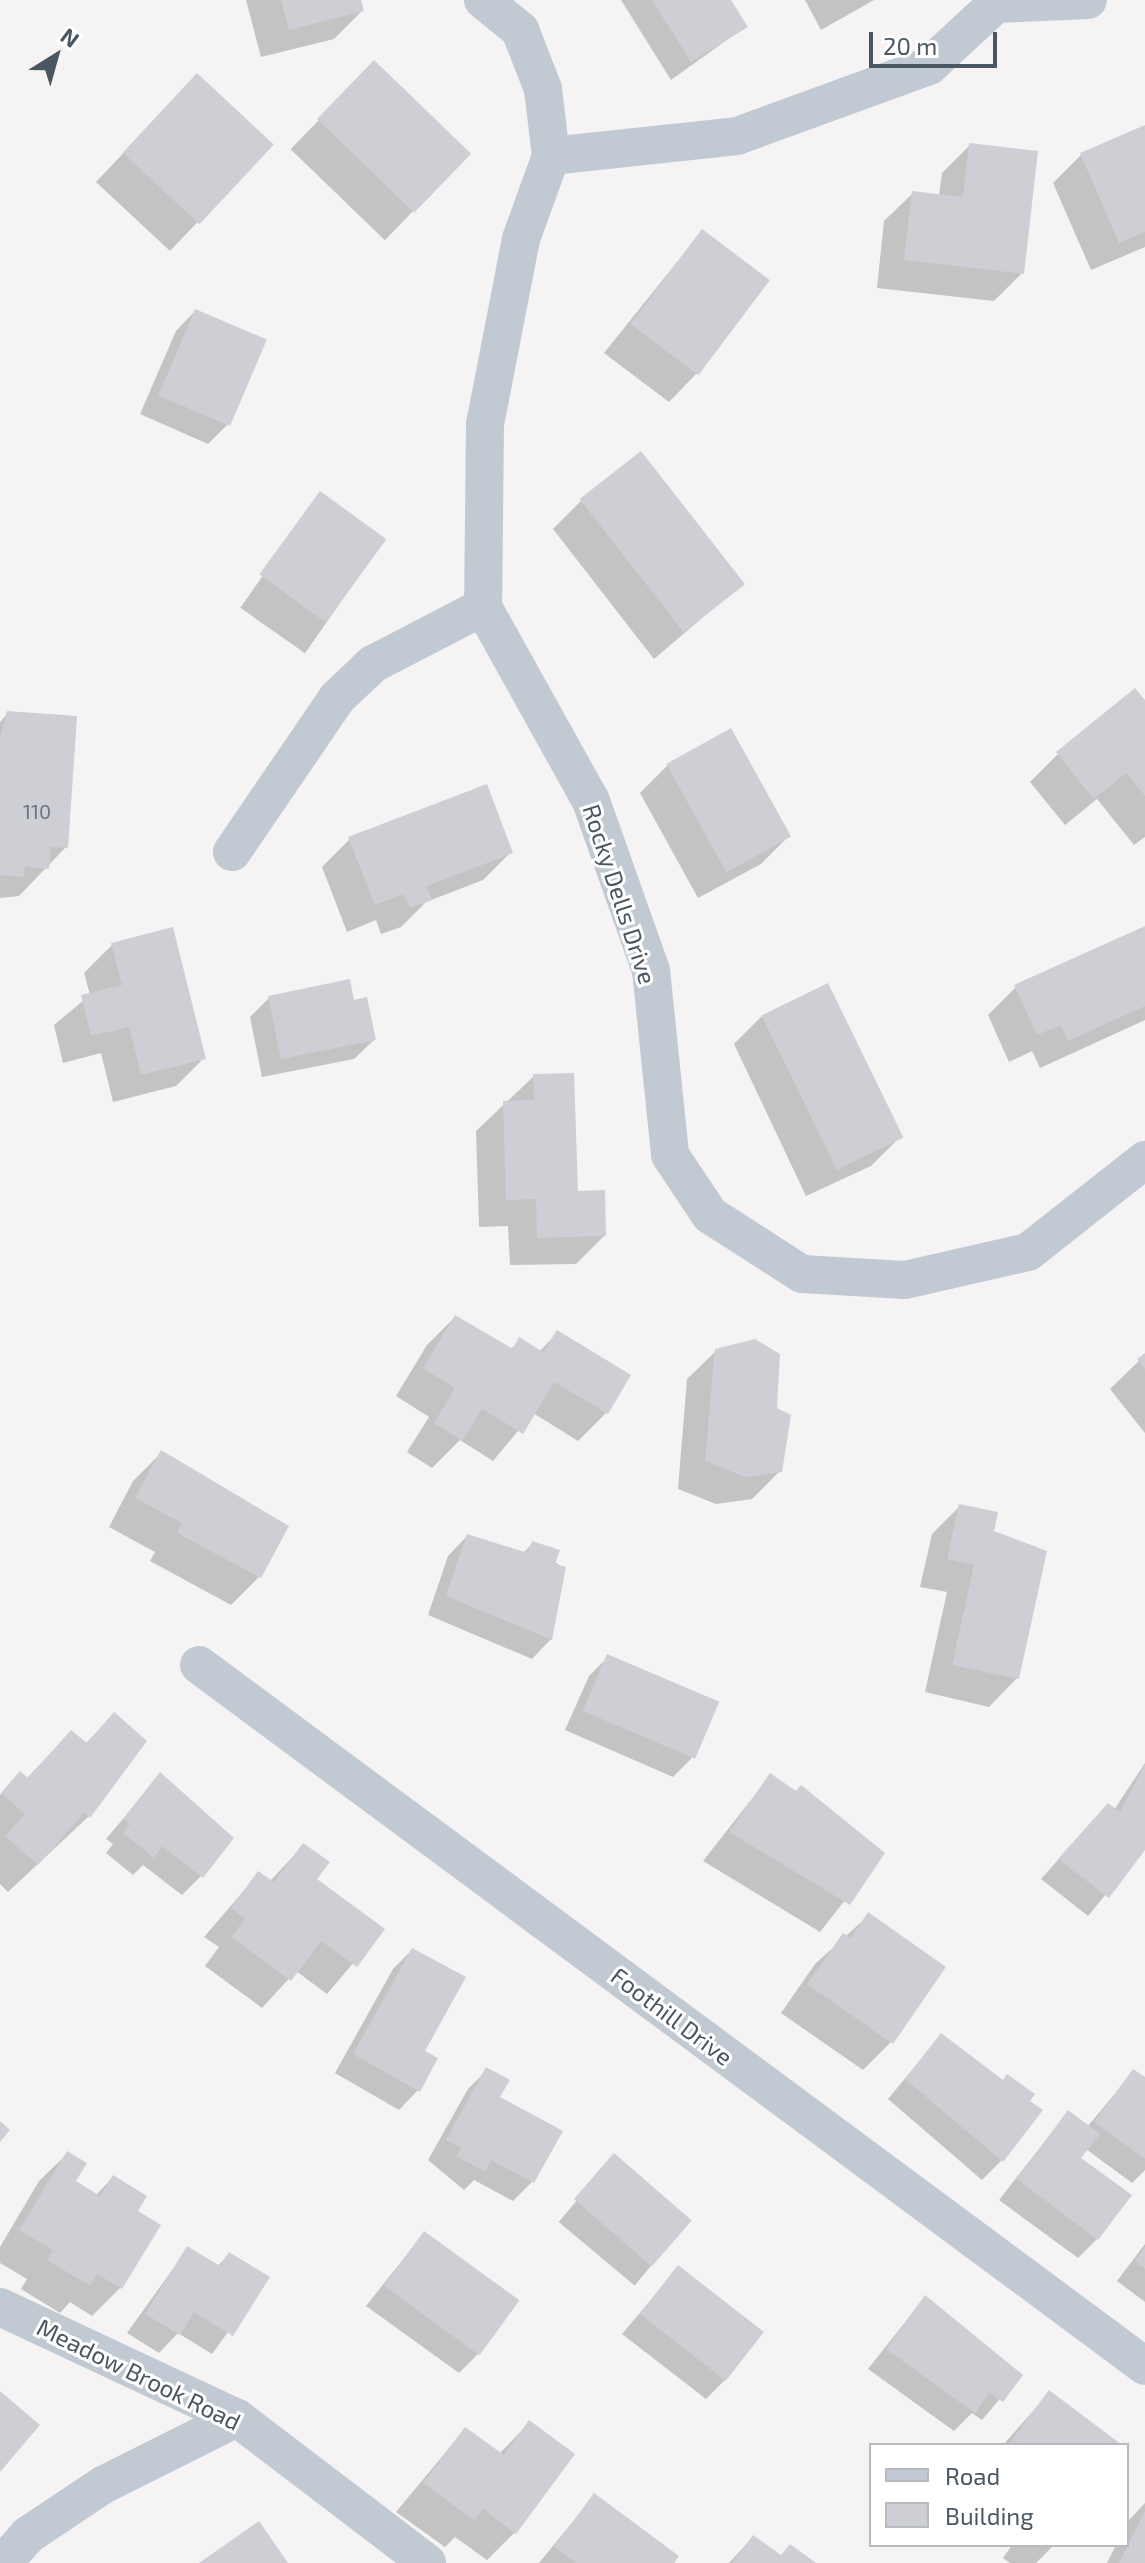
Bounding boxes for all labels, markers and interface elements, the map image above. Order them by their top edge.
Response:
north arrow [16,16,96,96]
scale bar [873,16,1001,66]
text: N [56,22,85,52]
text: 20 m [883,31,937,60]
house number: 110 [23,799,51,823]
street label: Rocky Dells Drive [577,800,663,988]
street label: Foothill Drive [605,1961,739,2071]
street label: Meadow Brook Road [32,2312,246,2436]
legend [869,2443,1129,2547]
text: Road [945,2461,1000,2490]
text: Building [945,2501,1034,2530]

